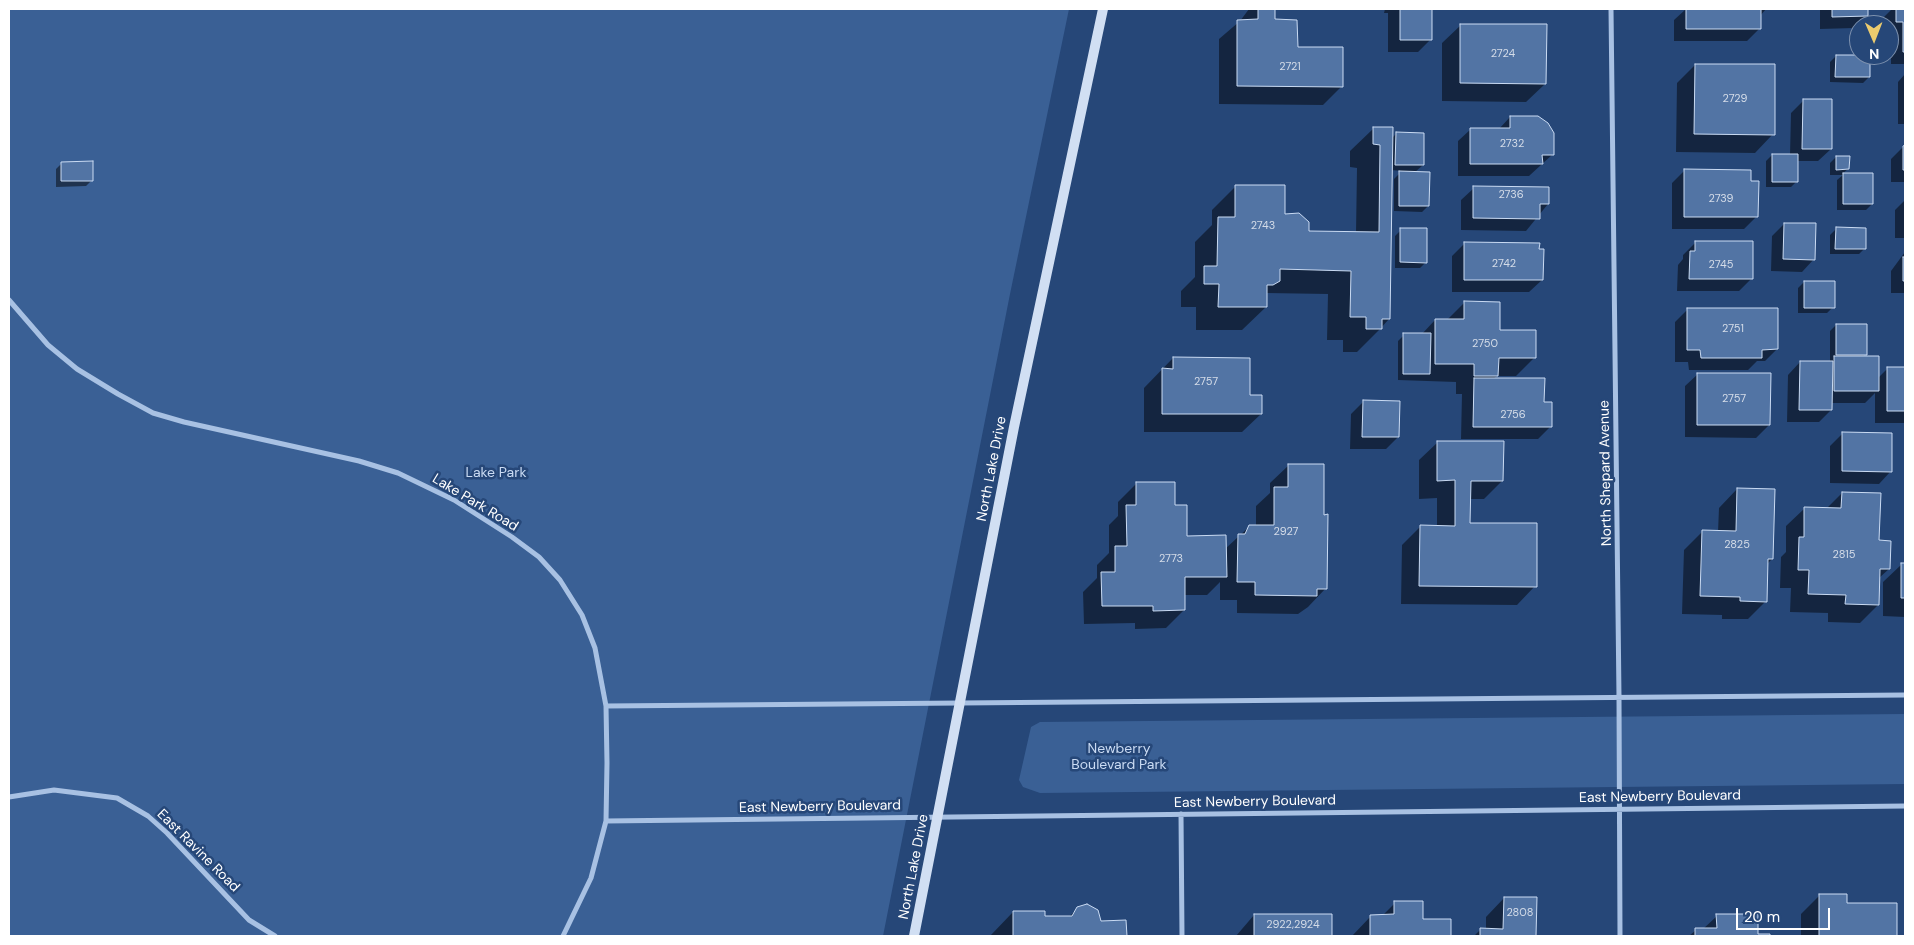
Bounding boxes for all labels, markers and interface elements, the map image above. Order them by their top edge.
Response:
north arrow [1849,15,1899,65]
text: N [1869,45,1880,63]
house number: 2724 [1491,47,1515,61]
house number: 2721 [1279,60,1301,74]
house number: 2729 [1723,92,1747,106]
house number: 2732 [1500,137,1524,151]
house number: 2736 [1498,188,1524,202]
house number: 2739 [1709,192,1733,206]
house number: 2743 [1251,219,1275,233]
house number: 2742 [1492,257,1516,271]
house number: 2745 [1709,258,1733,272]
house number: 2751 [1722,322,1744,336]
house number: 2750 [1472,337,1498,351]
house number: 2757 [1194,375,1218,389]
house number: 2757 [1722,392,1746,406]
street label: North Shepard Avenue [1596,400,1616,546]
house number: 2756 [1500,408,1526,422]
street label: North Lake Drive [974,415,1010,523]
park label: Lake Park [466,465,526,481]
street label: Lake Park Road [429,471,521,535]
house number: 2927 [1274,525,1298,539]
house number: 2825 [1724,538,1750,552]
house number: 2815 [1833,548,1855,562]
house number: 2773 [1159,552,1183,566]
park label: Newberry Boulevard Park [1071,741,1167,774]
street label: East Newberry Boulevard [1579,787,1741,807]
street label: East Newberry Boulevard [1174,792,1336,812]
street label: East Newberry Boulevard [739,797,901,817]
street label: East Ravine Road [153,806,243,896]
street label: North Lake Drive [896,813,932,921]
scale bar [1739,898,1833,930]
house number: 2808 [1506,906,1534,920]
text: 20 m [1744,907,1780,927]
house number: 2922,2924 [1266,918,1320,932]

